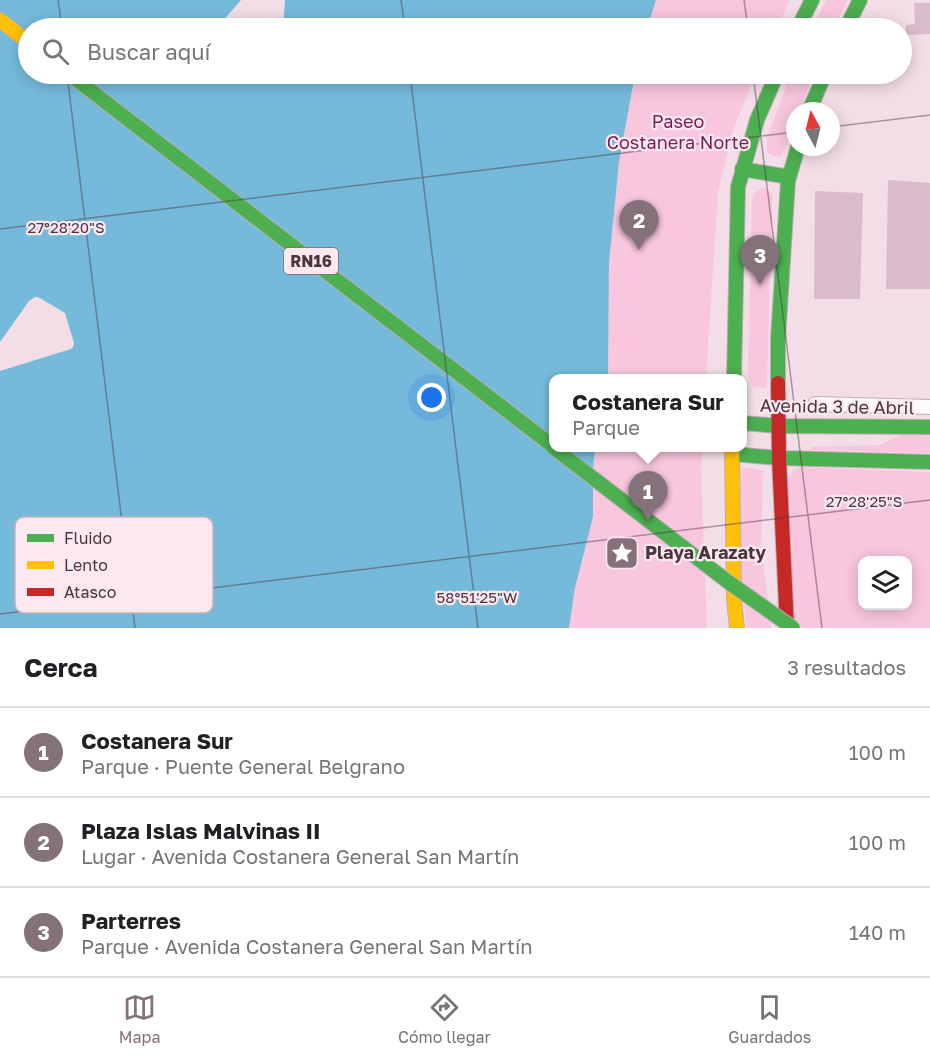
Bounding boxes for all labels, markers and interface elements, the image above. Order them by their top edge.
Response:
search box [18,18,912,84]
icon: search [39,35,72,68]
text: Buscar aquí [87,38,210,65]
north arrow [786,102,840,156]
park label: Paseo Costanera Norte [607,110,749,153]
pin: 2 [620,200,658,250]
text: 27°28'20"S [27,218,105,236]
pin: 3 [740,236,780,285]
road number: RN16 [284,248,338,274]
popup [549,374,747,452]
your location [417,383,446,412]
text: Costanera Sur [572,388,724,415]
street label: Avenida 3 de Abril [760,394,915,418]
text: Parque [572,415,640,439]
pin: 1 [628,472,668,521]
text: 27°28'25"S [826,492,902,510]
legend [15,517,213,613]
text: Fluido [64,528,112,548]
place icon: Playa Arazaty [604,535,640,571]
place label: Playa Arazaty [645,541,766,563]
text: Lento [64,555,108,575]
map controls [858,556,912,610]
button: layers [858,556,912,610]
text: Atasco [64,582,116,602]
text: 58°51'25"W [437,588,517,606]
text: Cerca [24,652,98,683]
text: 3 resultados [787,655,906,679]
text: Costanera Sur [81,727,233,754]
text: 1 [38,740,49,764]
text: 100 m [849,740,906,764]
text: Parque · Puente General Belgrano [81,754,405,778]
text: Plaza Islas Malvinas II [81,817,320,844]
text: 2 [37,830,50,854]
text: 100 m [849,830,906,854]
text: Lugar · Avenida Costanera General San Martín [81,844,519,868]
text: Parterres [81,907,181,934]
text: 3 [37,920,50,944]
text: 140 m [849,920,906,944]
text: Parque · Avenida Costanera General San Martín [81,934,533,958]
tab: Mapa [119,991,160,1047]
tab: Cómo llegar [398,991,491,1047]
tab: Guardados [728,991,811,1047]

